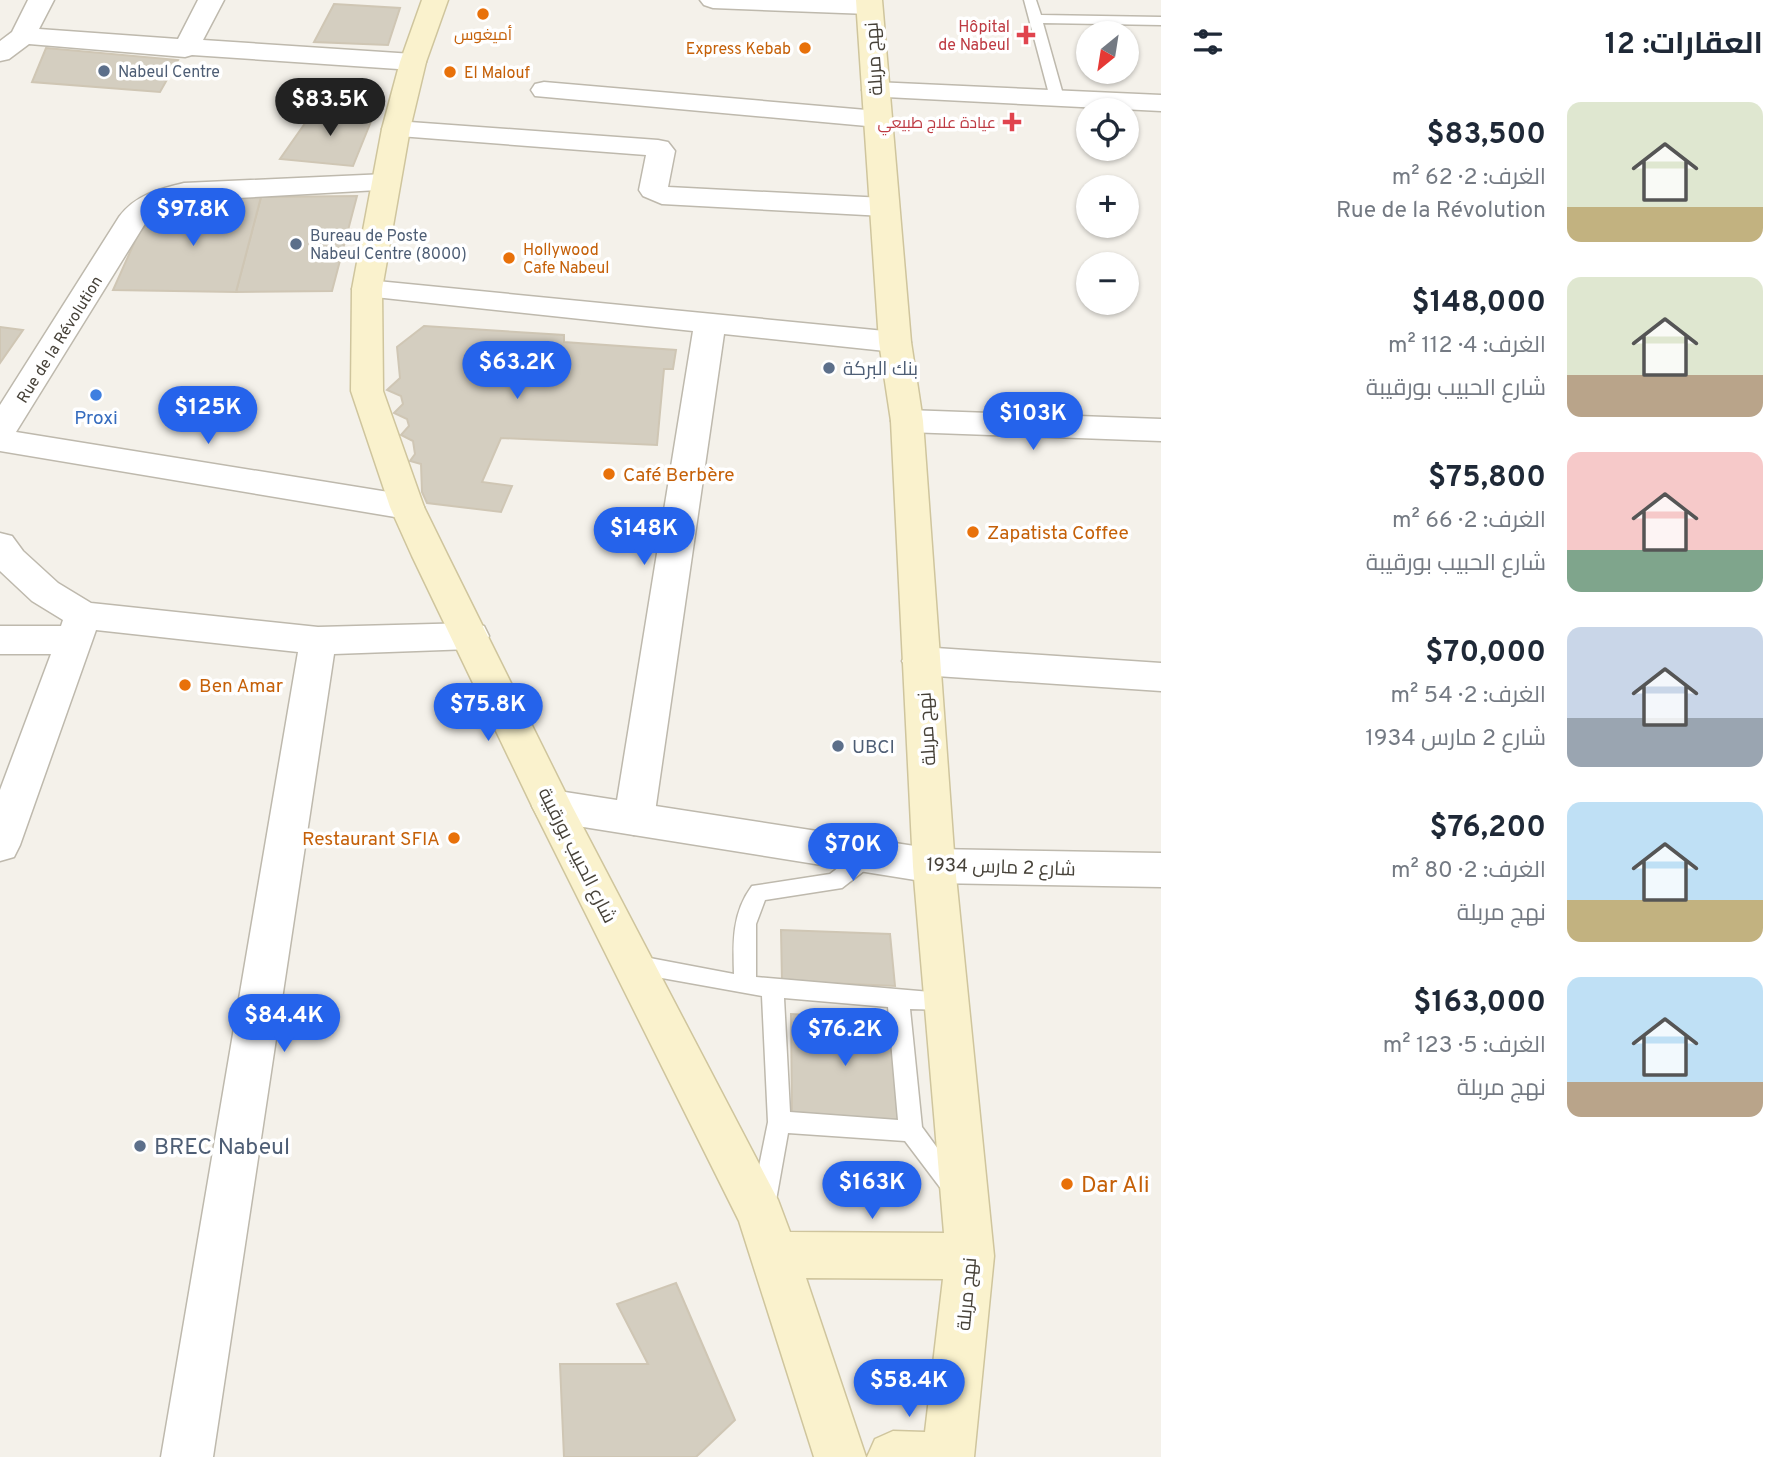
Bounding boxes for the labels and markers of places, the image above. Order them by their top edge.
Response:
marker: أميغوس [475,6,491,22]
place label: Hôpital de Nabeul [938,18,1010,56]
place label: أميغوس [454,25,512,46]
marker: Hôpital de Nabeul [1016,25,1036,45]
place label: Express Kebab [686,40,791,60]
marker: Express Kebab [797,40,813,56]
marker: Nabeul Centre [96,63,112,79]
place label: Nabeul Centre [118,63,220,83]
marker: El Malouf [442,64,458,80]
place label: El Malouf [464,64,530,84]
pin: $83.5K [273,78,387,138]
marker: عيادة علاج طبيعي [1002,112,1022,132]
place label: عيادة علاج طبيعي [877,114,996,136]
pin: $97.8K [136,188,250,248]
place label: Bureau de Poste Nabeul Centre (8000) [310,227,467,265]
marker: Bureau de Poste Nabeul Centre (8000) [288,236,304,252]
place label: Hollywood Cafe Nabeul [523,241,609,279]
marker: Hollywood Cafe Nabeul [501,250,517,266]
pin: $63.2K [460,342,574,401]
place label: بنك البركة [843,358,918,382]
marker: بنك البركة [821,360,837,376]
pin: $125K [159,386,257,446]
marker: Proxi [88,387,104,403]
pin: $103K [984,392,1082,452]
place label: Proxi [74,407,118,431]
place label: Café Berbère [623,464,735,488]
marker: Café Berbère [601,466,617,482]
pin: $148K [595,508,693,567]
place label: Zapatista Coffee [987,522,1129,546]
marker: Zapatista Coffee [965,524,981,540]
place label: Ben Amar [199,675,284,699]
marker: Ben Amar [177,677,193,693]
pin: $75.8K [431,684,545,743]
place label: UBCI [852,736,895,760]
marker: UBCI [830,738,846,754]
pin: $70K [812,824,894,883]
place label: Restaurant SFIA [302,828,440,852]
marker: Restaurant SFIA [446,830,462,846]
pin: $84.4K [227,995,341,1054]
pin: $76.2K [788,1009,902,1068]
place label: BREC Nabeul [154,1134,290,1163]
marker: BREC Nabeul [132,1138,148,1154]
pin: $163K [823,1162,921,1221]
place label: Dar Ali [1081,1172,1150,1201]
marker: Dar Ali [1059,1176,1075,1192]
pin: $58.4K [852,1360,966,1419]

